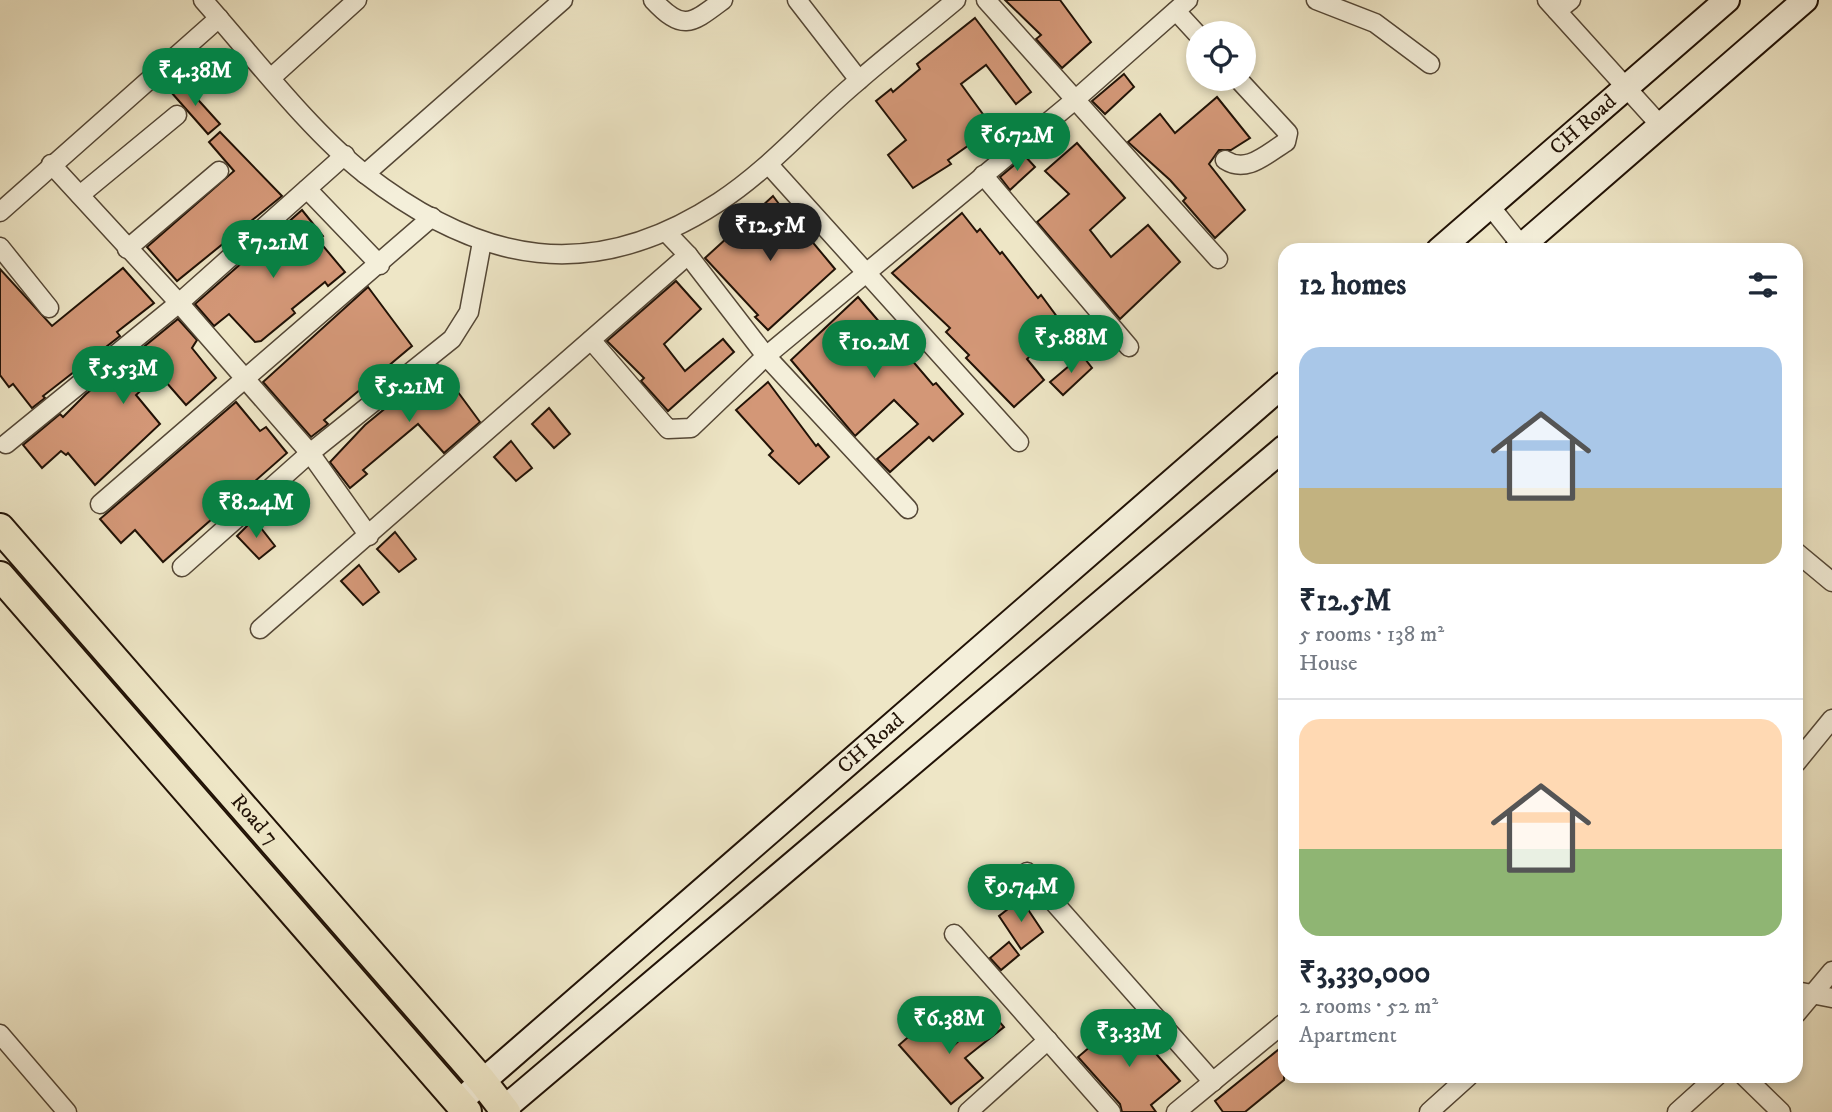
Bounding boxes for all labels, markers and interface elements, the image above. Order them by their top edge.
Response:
map controls [1186,21,1256,91]
button: locate [1186,21,1256,91]
pin: ₹4.38M [138,48,252,108]
text: ₹4.38M [158,56,232,85]
street label: CH Road [1545,89,1622,161]
pin: ₹6.72M [960,114,1074,173]
text: ₹6.72M [980,121,1054,150]
pin: ₹12.5M [713,204,827,263]
text: ₹12.5M [735,211,805,240]
pin: ₹7.21M [216,220,330,280]
text: ₹7.21M [237,228,309,257]
icon: filters [1744,266,1782,304]
text: 12 homes [1299,267,1406,304]
pin: ₹5.88M [1014,316,1128,375]
pin: ₹10.2M [817,320,931,380]
text: ₹5.88M [1034,323,1108,352]
text: ₹10.2M [838,328,910,357]
pin: ₹5.53M [66,346,180,406]
text: ₹5.53M [88,354,158,383]
pin: ₹5.21M [352,364,466,424]
text: ₹5.21M [374,372,444,401]
icon: home [1478,393,1604,519]
pin: ₹8.24M [199,480,313,540]
text: ₹8.24M [218,488,294,517]
text: ₹12.5M [1299,583,1391,620]
text: 5 rooms · 138 m² [1299,620,1444,649]
text: House [1299,649,1357,678]
street label: CH Road [832,707,910,779]
icon: home [1478,765,1604,891]
street label: Road 7 [225,789,283,851]
pin: ₹9.74M [964,864,1078,924]
text: ₹9.74M [984,872,1058,901]
text: ₹3,330,000 [1299,955,1430,992]
text: 2 rooms · 52 m² [1299,992,1438,1021]
pin: ₹6.38M [892,996,1006,1056]
text: ₹6.38M [913,1004,985,1033]
pin: ₹3.33M [1072,1010,1186,1069]
text: ₹3.33M [1096,1017,1162,1046]
text: Apartment [1299,1021,1397,1050]

